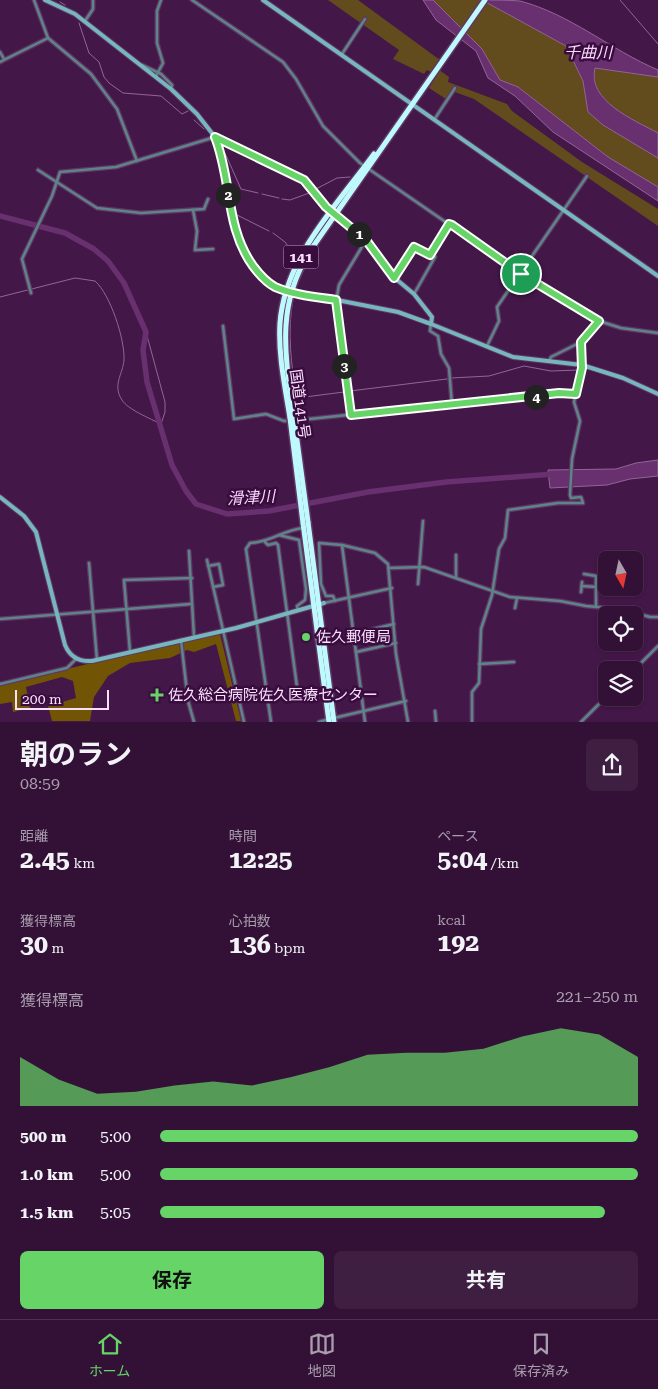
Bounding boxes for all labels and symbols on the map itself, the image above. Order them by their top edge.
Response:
water label: 千曲川 [564,43,614,62]
pin: 2 [216,182,240,208]
pin: 1 [346,222,372,246]
road number: 141 [284,246,318,268]
pin [500,253,542,295]
pin: 3 [332,354,356,378]
street label: 国道141号 [286,368,314,440]
pin: 4 [524,384,548,410]
water label: 滑津川 [227,487,277,508]
north arrow [598,551,642,596]
place label: 佐久郵便局 [316,628,391,646]
marker: 佐久郵便局 [300,631,312,643]
scale bar [15,686,109,710]
place label: 佐久総合病院佐久医療センター [168,686,378,704]
marker: 佐久総合病院佐久医療センター [150,688,164,702]

